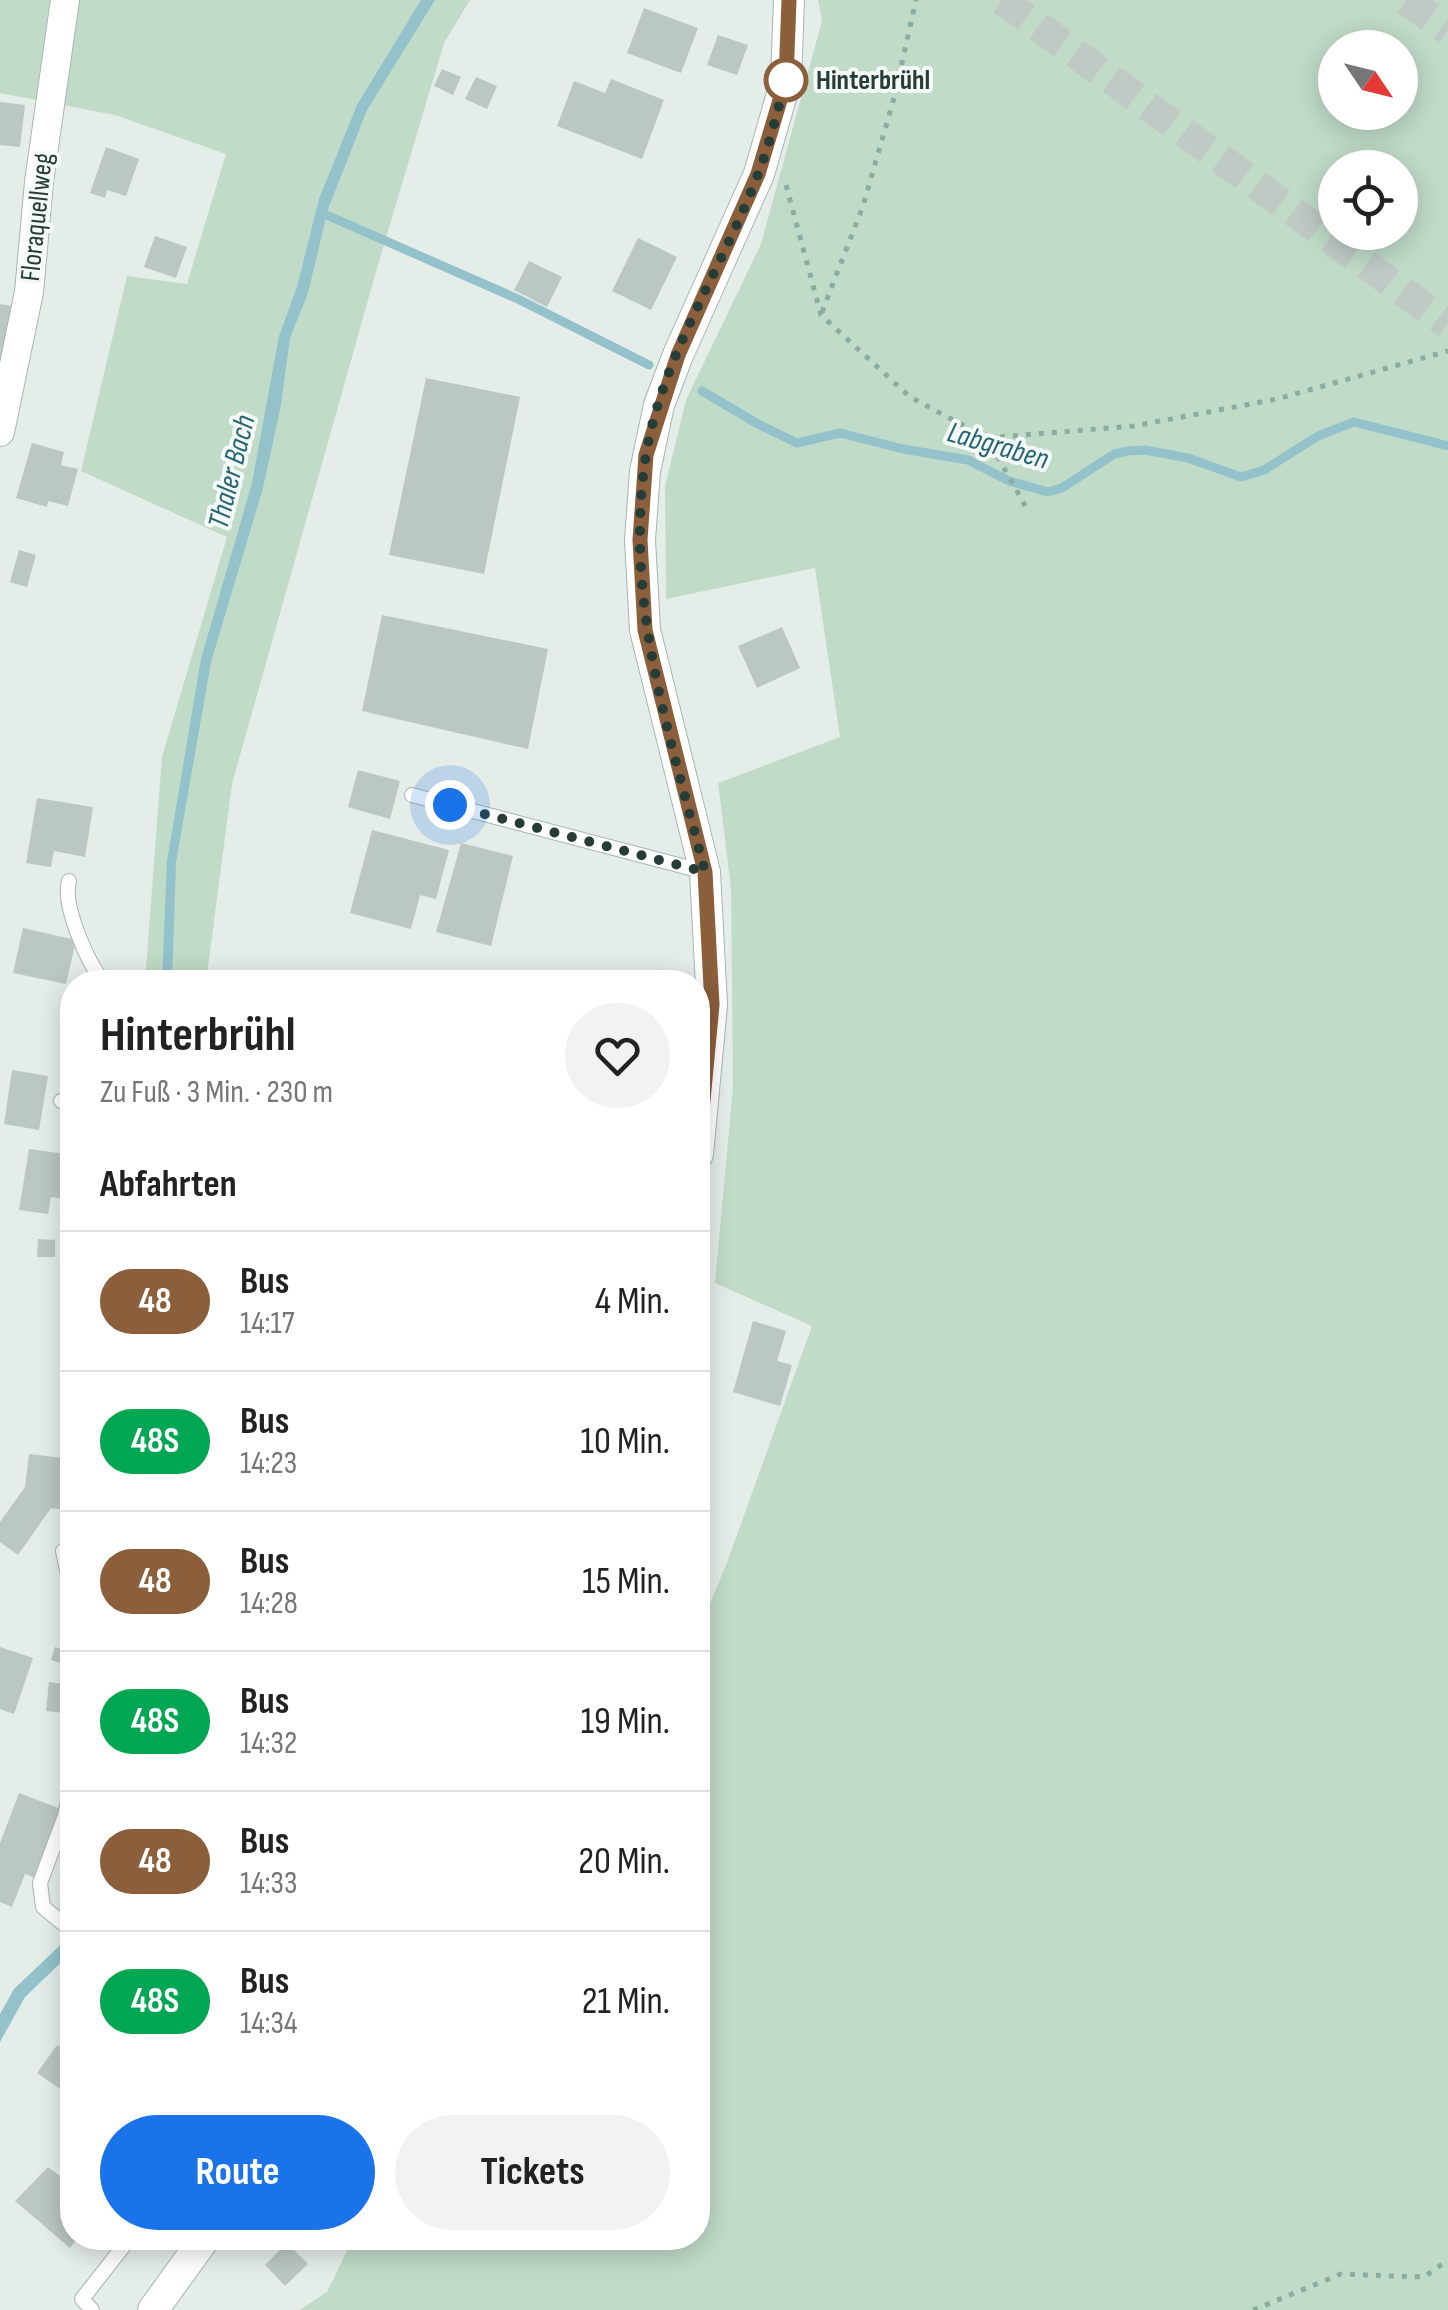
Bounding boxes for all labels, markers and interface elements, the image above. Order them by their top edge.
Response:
north arrow [1318,30,1418,130]
map controls [1318,30,1418,250]
marker: Hinterbrühl [765,59,807,101]
place label: Hinterbrühl [816,64,930,97]
button: locate [1318,150,1418,250]
street label: Floraquellweg [14,151,60,283]
water label: Thaler Bach [200,411,264,533]
water label: Labgraben [943,414,1053,478]
your location [425,780,475,830]
button: heart [565,1003,670,1108]
text: Hinterbrühl [100,1007,296,1064]
text: Zu Fuß · 3 Min. · 230 m [100,1073,333,1112]
text: Abfahrten [100,1162,237,1207]
text: Bus [240,1259,289,1304]
text: 4 Min. [595,1279,670,1324]
text: 48 [139,1280,171,1323]
text: 14:17 [240,1304,295,1343]
text: Bus [240,1399,289,1444]
text: 10 Min. [581,1419,670,1464]
text: 48S [131,1420,179,1463]
text: 14:23 [240,1444,297,1483]
text: Bus [240,1539,289,1584]
text: 15 Min. [582,1559,670,1604]
text: 48 [139,1560,171,1603]
text: 14:28 [240,1584,298,1623]
text: Bus [240,1679,289,1724]
text: 19 Min. [581,1699,670,1744]
text: 48S [131,1700,179,1743]
text: 14:32 [240,1724,297,1763]
text: Bus [240,1819,289,1864]
text: 20 Min. [578,1839,670,1884]
text: 48 [139,1840,171,1883]
text: 14:33 [240,1864,297,1903]
text: Bus [240,1959,289,2004]
text: 21 Min. [582,1979,670,2024]
text: 48S [131,1980,179,2023]
text: 14:34 [240,2004,297,2043]
button: Route [100,2115,375,2230]
button: Tickets [395,2115,670,2230]

